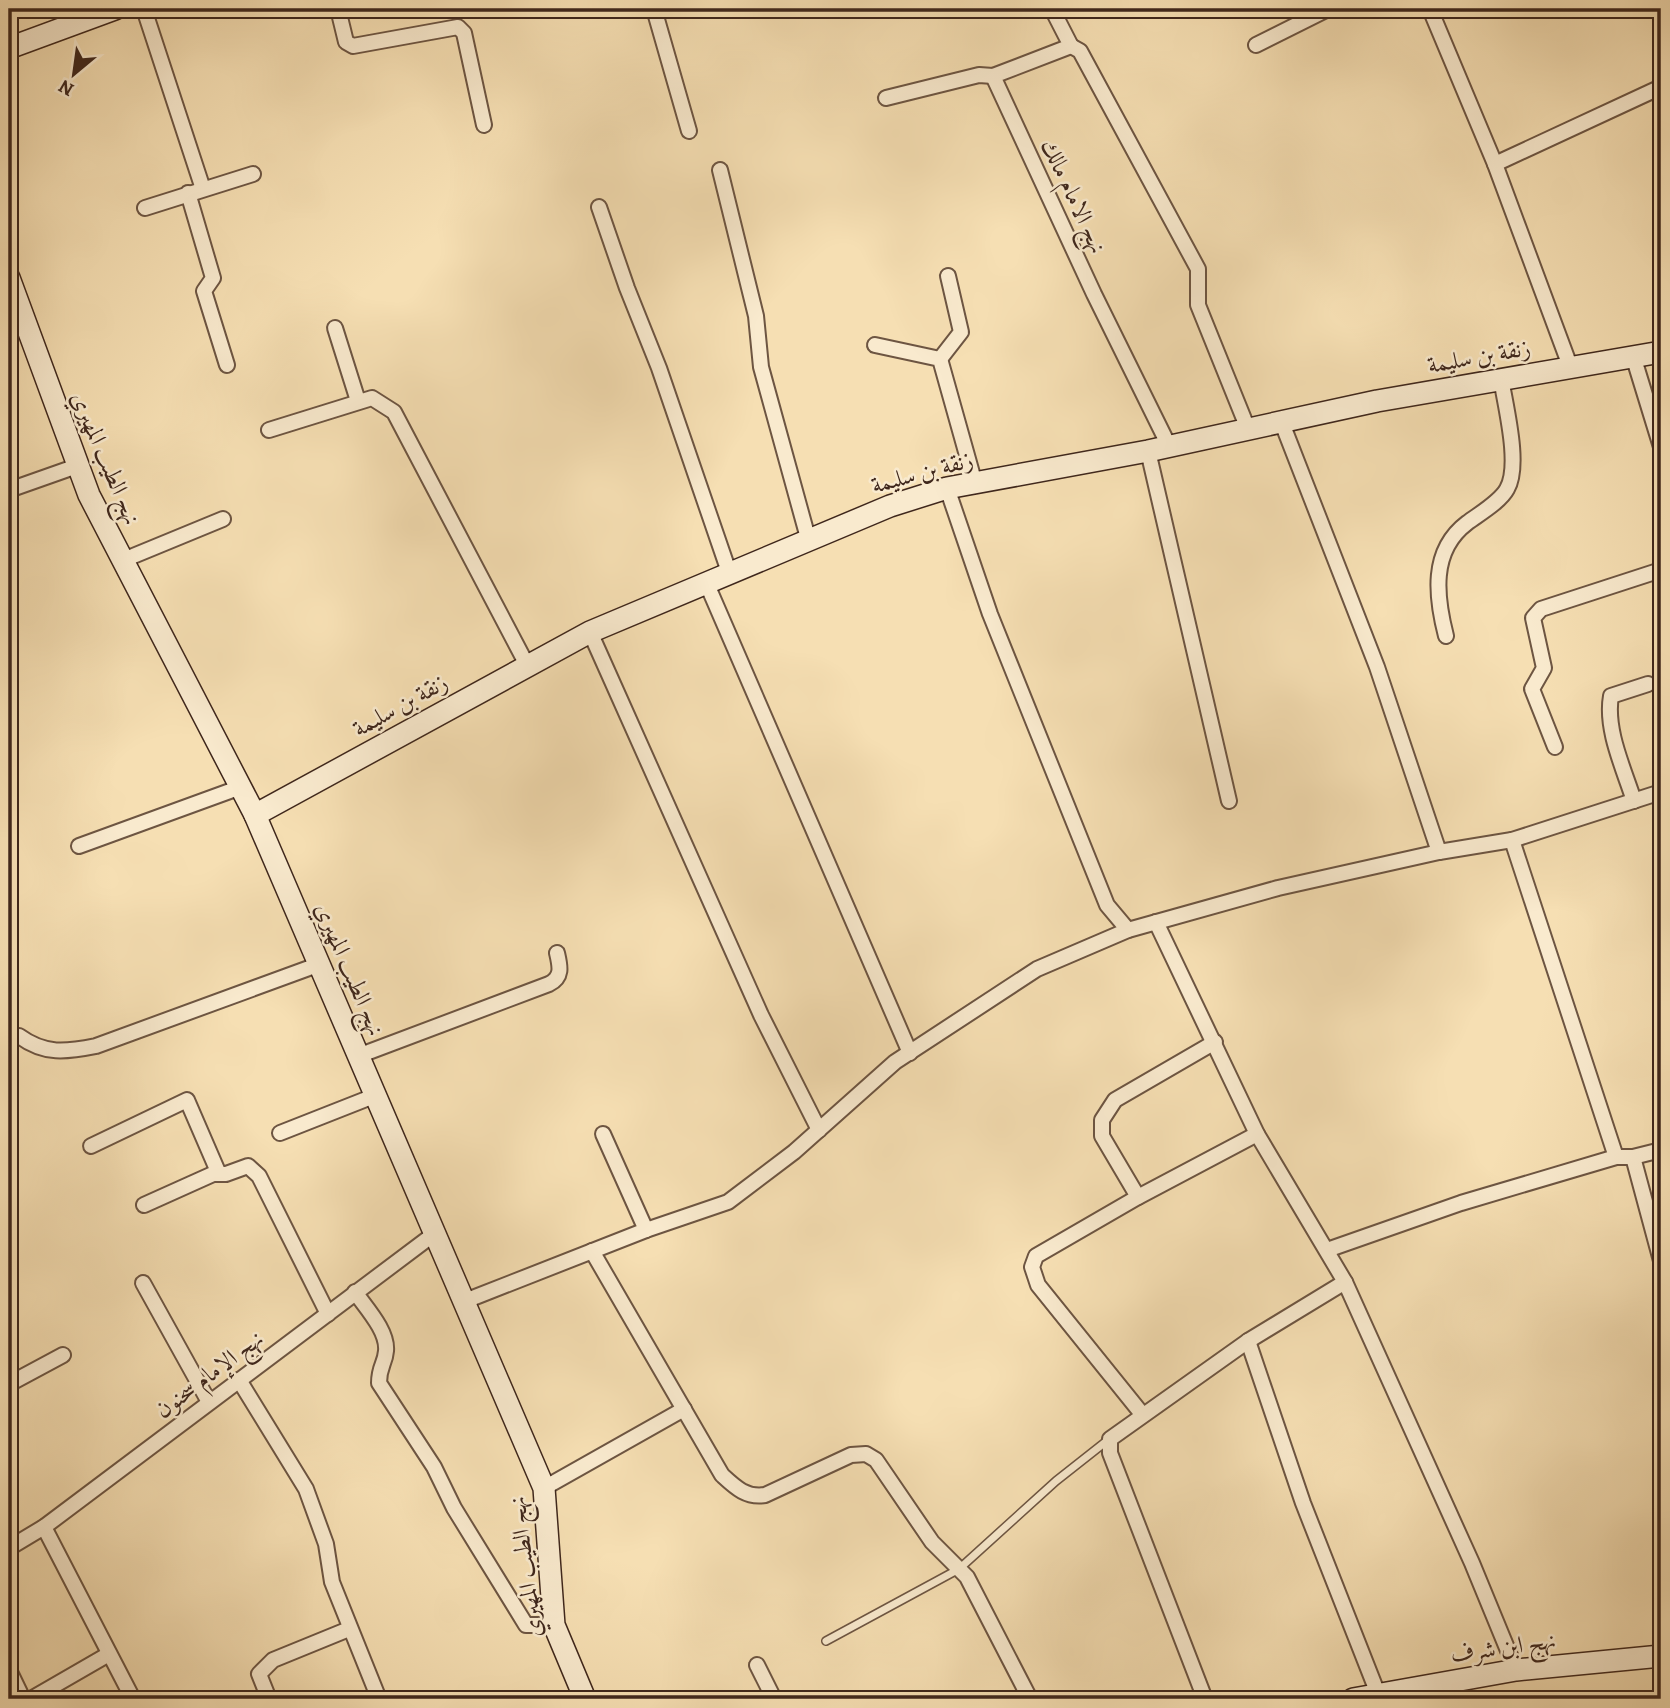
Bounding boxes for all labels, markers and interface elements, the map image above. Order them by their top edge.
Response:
north arrow [38,38,108,108]
text: N [54,73,79,103]
street label: نهج الامام مالك [1029,134,1114,261]
street label: زنقة بن سليمة [1425,331,1533,381]
street label: نهج الطيب المهيري [59,386,148,532]
street label: زنقة بن سليمة [868,443,976,501]
street label: زنقة بن سليمة [347,666,453,744]
street label: نهج الطيب المهيري [303,897,392,1043]
street label: نهج الإمام سحنون [148,1323,273,1429]
street label: نهج الطيب المهيري [500,1494,554,1639]
street label: نهج ابن شرف [1448,1624,1558,1675]

